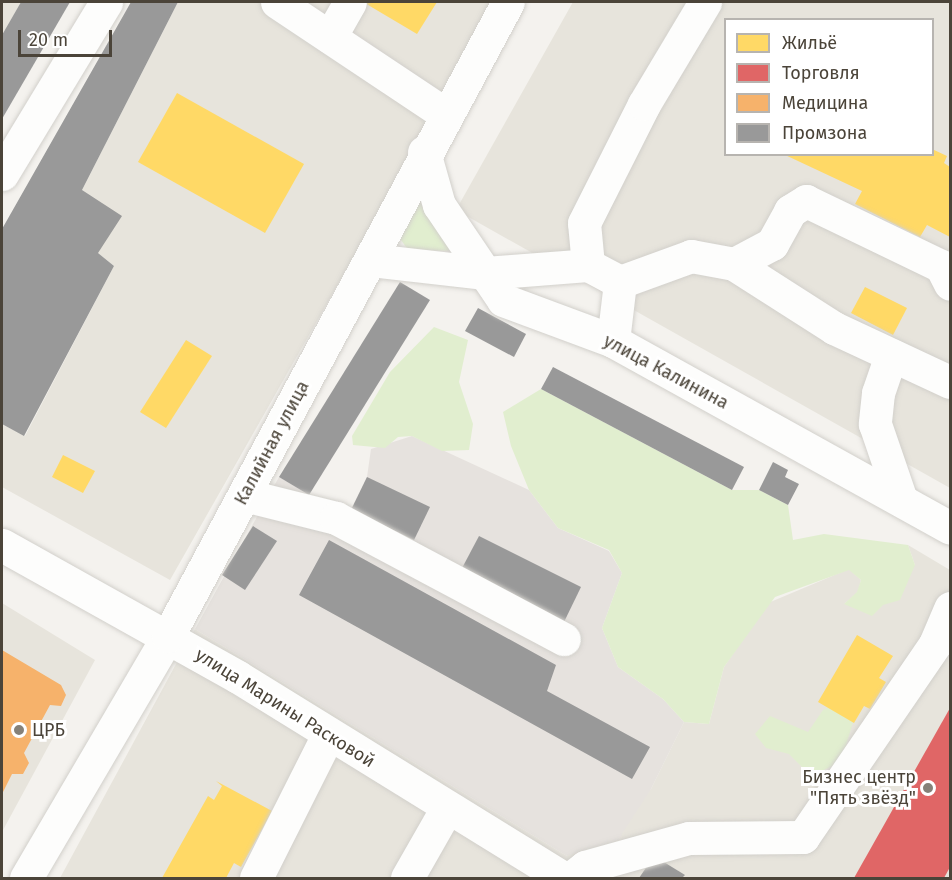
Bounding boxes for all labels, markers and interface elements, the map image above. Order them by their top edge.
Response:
scale bar [21,18,116,56]
legend [724,18,934,156]
text: 20 m [29,29,68,51]
text: Жильё [782,32,837,54]
text: Торговля [782,62,860,84]
text: Медицина [782,92,868,114]
text: Промзона [782,122,867,144]
street label: улица Калинина [600,330,732,414]
street label: Калийная улица [230,377,314,509]
street label: улица Марины Расковой [191,644,379,772]
place label: ЦРБ [32,719,65,741]
marker: ЦРБ [10,721,28,739]
place label: Бизнес центр "Пять звёзд" [802,767,916,810]
marker: Бизнес центр "Пять звёзд" [921,781,935,795]

